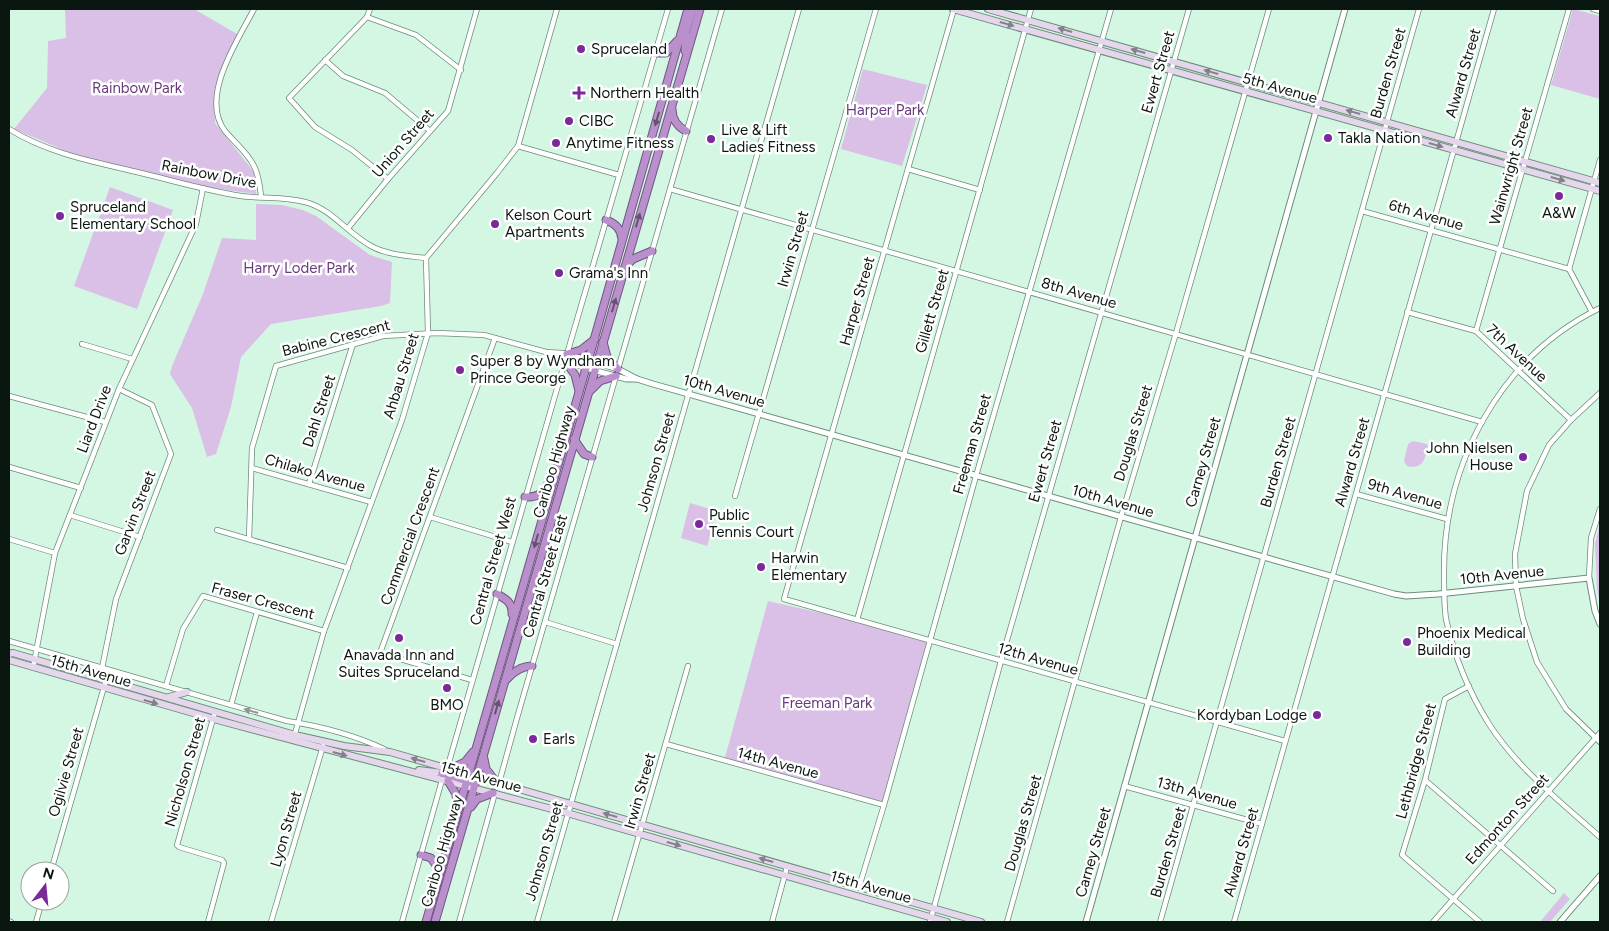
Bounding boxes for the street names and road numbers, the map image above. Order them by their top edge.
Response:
street label: Burden Street [1366,25,1410,121]
street label: Alward Street [1442,26,1484,120]
street label: Ewert Street [1138,28,1178,115]
street label: 5th Avenue [1240,69,1320,107]
street label: Union Street [368,105,438,181]
street label: Wainwright Street [1486,105,1537,227]
street label: Rainbow Drive [160,156,258,192]
street label: 6th Avenue [1387,196,1465,234]
street label: Irwin Street [774,208,813,289]
street label: Harper Street [836,254,878,348]
street label: Gillett Street [911,267,953,355]
street label: 8th Avenue [1039,274,1119,312]
street label: Babine Crescent [280,316,392,360]
street label: 7th Avenue [1483,320,1551,386]
street label: Ahbau Street [379,330,423,421]
street label: 10th Avenue [681,371,767,411]
street label: Dahl Street [299,372,339,450]
street label: Douglas Street [1110,382,1156,483]
street label: Liard Drive [73,383,115,455]
street label: Freeman Street [949,391,995,496]
street label: Cariboo Highway [529,404,579,520]
street label: Johnson Street [633,410,679,514]
street label: Carney Street [1181,414,1225,509]
street label: Burden Street [1256,414,1300,510]
street label: Alward Street [1331,415,1373,509]
street label: Ewert Street [1025,417,1065,504]
street label: Chilako Avenue [263,450,367,496]
street label: Commercial Crescent [377,464,444,608]
street label: Garvin Street [111,468,160,558]
street label: 9th Avenue [1366,475,1444,513]
street label: 10th Avenue [1070,481,1156,521]
street label: Central Street West [466,494,520,627]
street label: Central Street East [519,512,571,640]
street label: 10th Avenue [1459,562,1545,588]
street label: Fraser Crescent [209,579,317,624]
street label: 12th Avenue [996,639,1080,679]
street label: 15th Avenue [48,651,134,691]
street label: Lethbridge Street [1392,701,1440,821]
street label: Nicholson Street [161,715,209,829]
street label: Ogilvie Street [45,725,87,819]
street label: 14th Avenue [735,743,821,783]
street label: Irwin Street [621,750,660,831]
street label: 15th Avenue [438,758,524,796]
street label: Edmonton Street [1462,770,1553,868]
street label: Douglas Street [1001,772,1046,873]
street label: 13th Avenue [1155,773,1239,813]
street label: Lyon Street [267,789,306,869]
street label: Cariboo Highway [417,793,467,909]
street label: Johnson Street [521,799,567,903]
street label: Carney Street [1071,804,1115,899]
street label: Burden Street [1146,804,1190,900]
street label: Alward Street [1220,805,1262,899]
street label: 15th Avenue [828,867,914,907]

